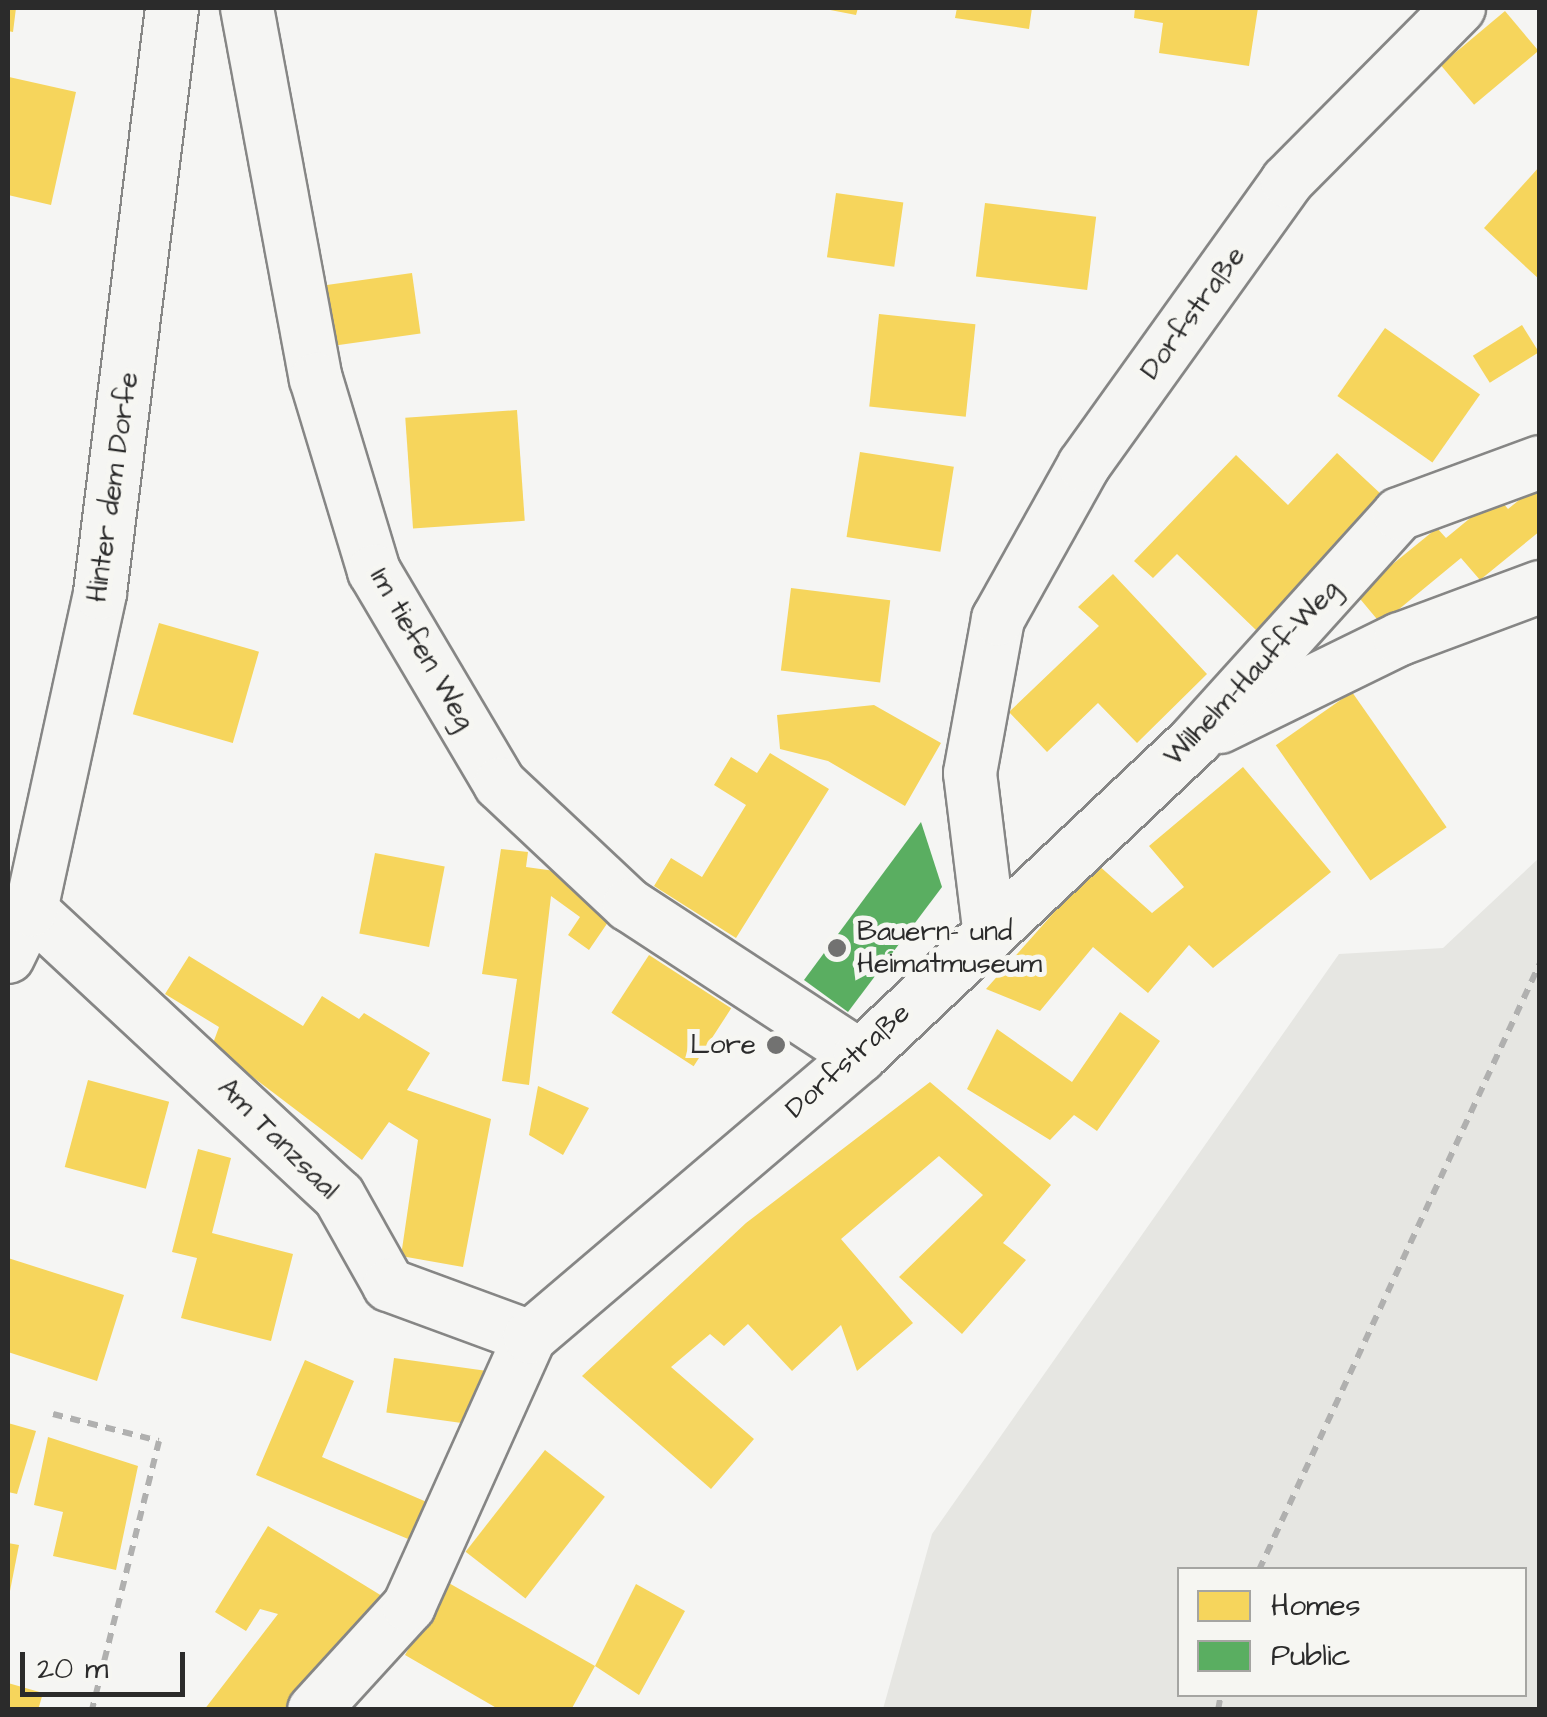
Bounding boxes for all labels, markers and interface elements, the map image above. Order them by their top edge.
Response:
street label: Dorfstraße [1134,240,1252,386]
street label: Hinter dem Dorfe [80,370,146,604]
street label: Im tiefen Weg [362,562,482,736]
street label: Wilhelm-Hauff-Weg [1157,573,1347,773]
place label: Bauern- und Heimatmuseum [857,915,1042,981]
marker: Bauern- und Heimatmuseum [826,937,848,959]
street label: Dorfstraße [779,996,917,1126]
place label: Lore [690,1028,756,1062]
marker: Lore [765,1034,787,1056]
street label: Am Tanzsaal [210,1071,346,1207]
legend [1177,1567,1527,1697]
text: Homes [1271,1585,1361,1627]
scale bar [25,1632,190,1694]
text: Public [1271,1635,1350,1677]
text: 20 m [37,1648,108,1690]

